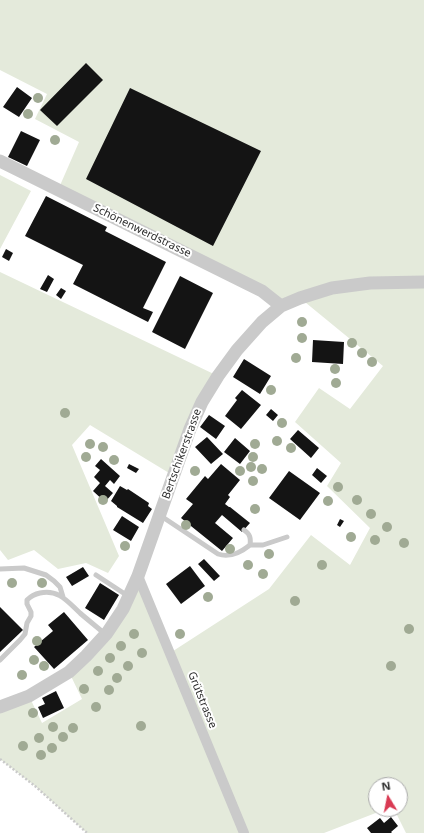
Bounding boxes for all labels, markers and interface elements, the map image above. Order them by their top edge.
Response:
street label: Schönenwerdstrasse [91,202,193,260]
street label: Bertschikerstrasse [160,407,204,501]
street label: Grütstrasse [185,670,219,730]
north arrow [368,777,408,817]
text: N [380,778,392,794]

